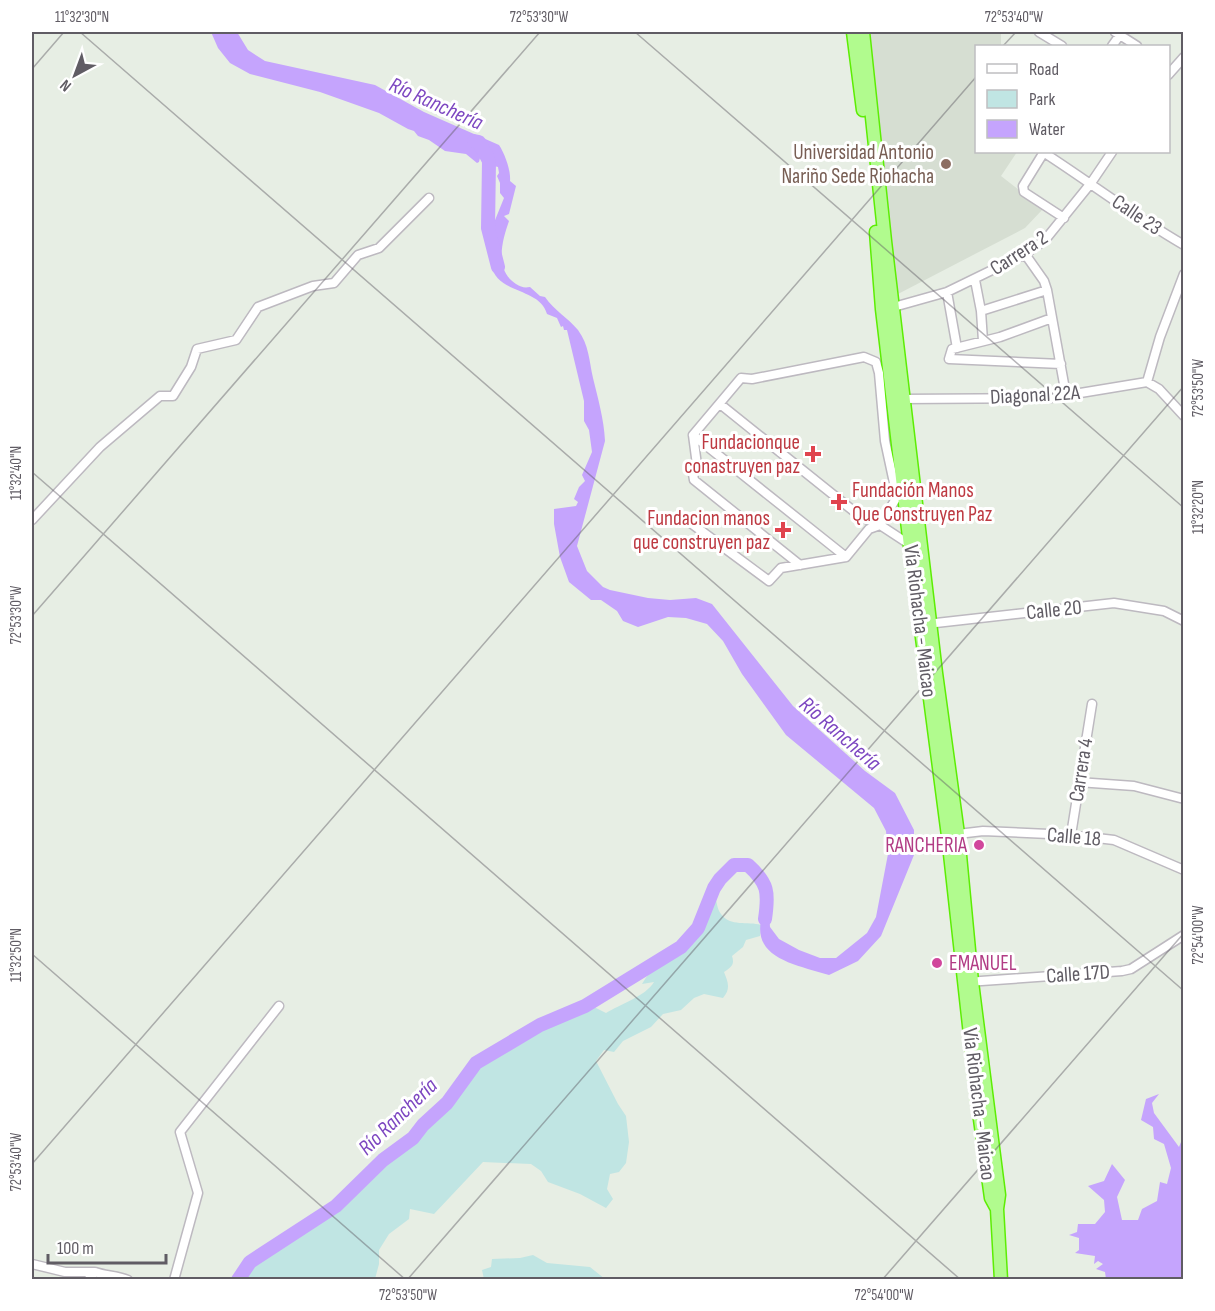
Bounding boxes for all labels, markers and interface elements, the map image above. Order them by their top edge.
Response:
text: 11°32'30"N [55,8,109,27]
text: 72°53'30"W [510,8,568,27]
text: 72°53'40"W [985,8,1043,27]
north arrow [45,45,105,105]
legend [975,45,1170,153]
text: Road [1029,59,1059,80]
water label: Río Ranchería [385,71,487,137]
text: N [57,75,76,95]
text: Park [1029,89,1055,110]
text: Water [1029,119,1065,140]
place label: Universidad Antonio Nariño Sede Riohacha [781,140,934,189]
marker: Universidad Antonio Nariño Sede Riohacha [939,157,953,171]
street label: Calle 23 [1107,189,1167,241]
street label: Carrera 2 [985,225,1053,281]
text: 72°53'50"W [1189,359,1208,417]
street label: Diagonal 22A [989,380,1082,410]
place label: Fundacionque conastruyen paz [684,430,800,479]
marker: Fundacionque conastruyen paz [804,445,822,463]
text: 11°32'40"N [7,446,26,500]
place label: Fundación Manos Que Construyen Paz [852,478,993,527]
text: 11°32'20"N [1189,480,1208,534]
marker: Fundación Manos Que Construyen Paz [830,493,848,511]
place label: Fundacion manos que construyen paz [633,506,770,555]
marker: Fundacion manos que construyen paz [774,521,792,539]
street label: Vía Riohacha - Maicao [898,543,942,699]
text: 72°53'30"W [7,586,26,644]
street label: Calle 20 [1025,595,1083,625]
water label: Río Ranchería [794,691,887,777]
street label: Carrera 4 [1064,736,1098,804]
street label: Calle 18 [1046,822,1102,852]
place label: RANCHERIA [885,833,968,858]
marker: RANCHERIA [972,838,986,852]
text: 72°54'00"W [1189,905,1208,964]
text: 11°32'50"N [7,928,26,982]
place label: EMANUEL [949,951,1017,976]
marker: EMANUEL [930,956,944,970]
street label: Calle 17D [1045,959,1111,989]
street label: Vía Riohacha - Maicao [957,1026,1001,1182]
water label: Río Ranchería [353,1073,443,1161]
text: 72°53'40"W [7,1133,26,1191]
scale bar [48,1227,166,1265]
text: 100 m [57,1238,94,1259]
text: 72°53'50"W [379,1286,437,1305]
text: 72°54'00"W [855,1286,914,1305]

